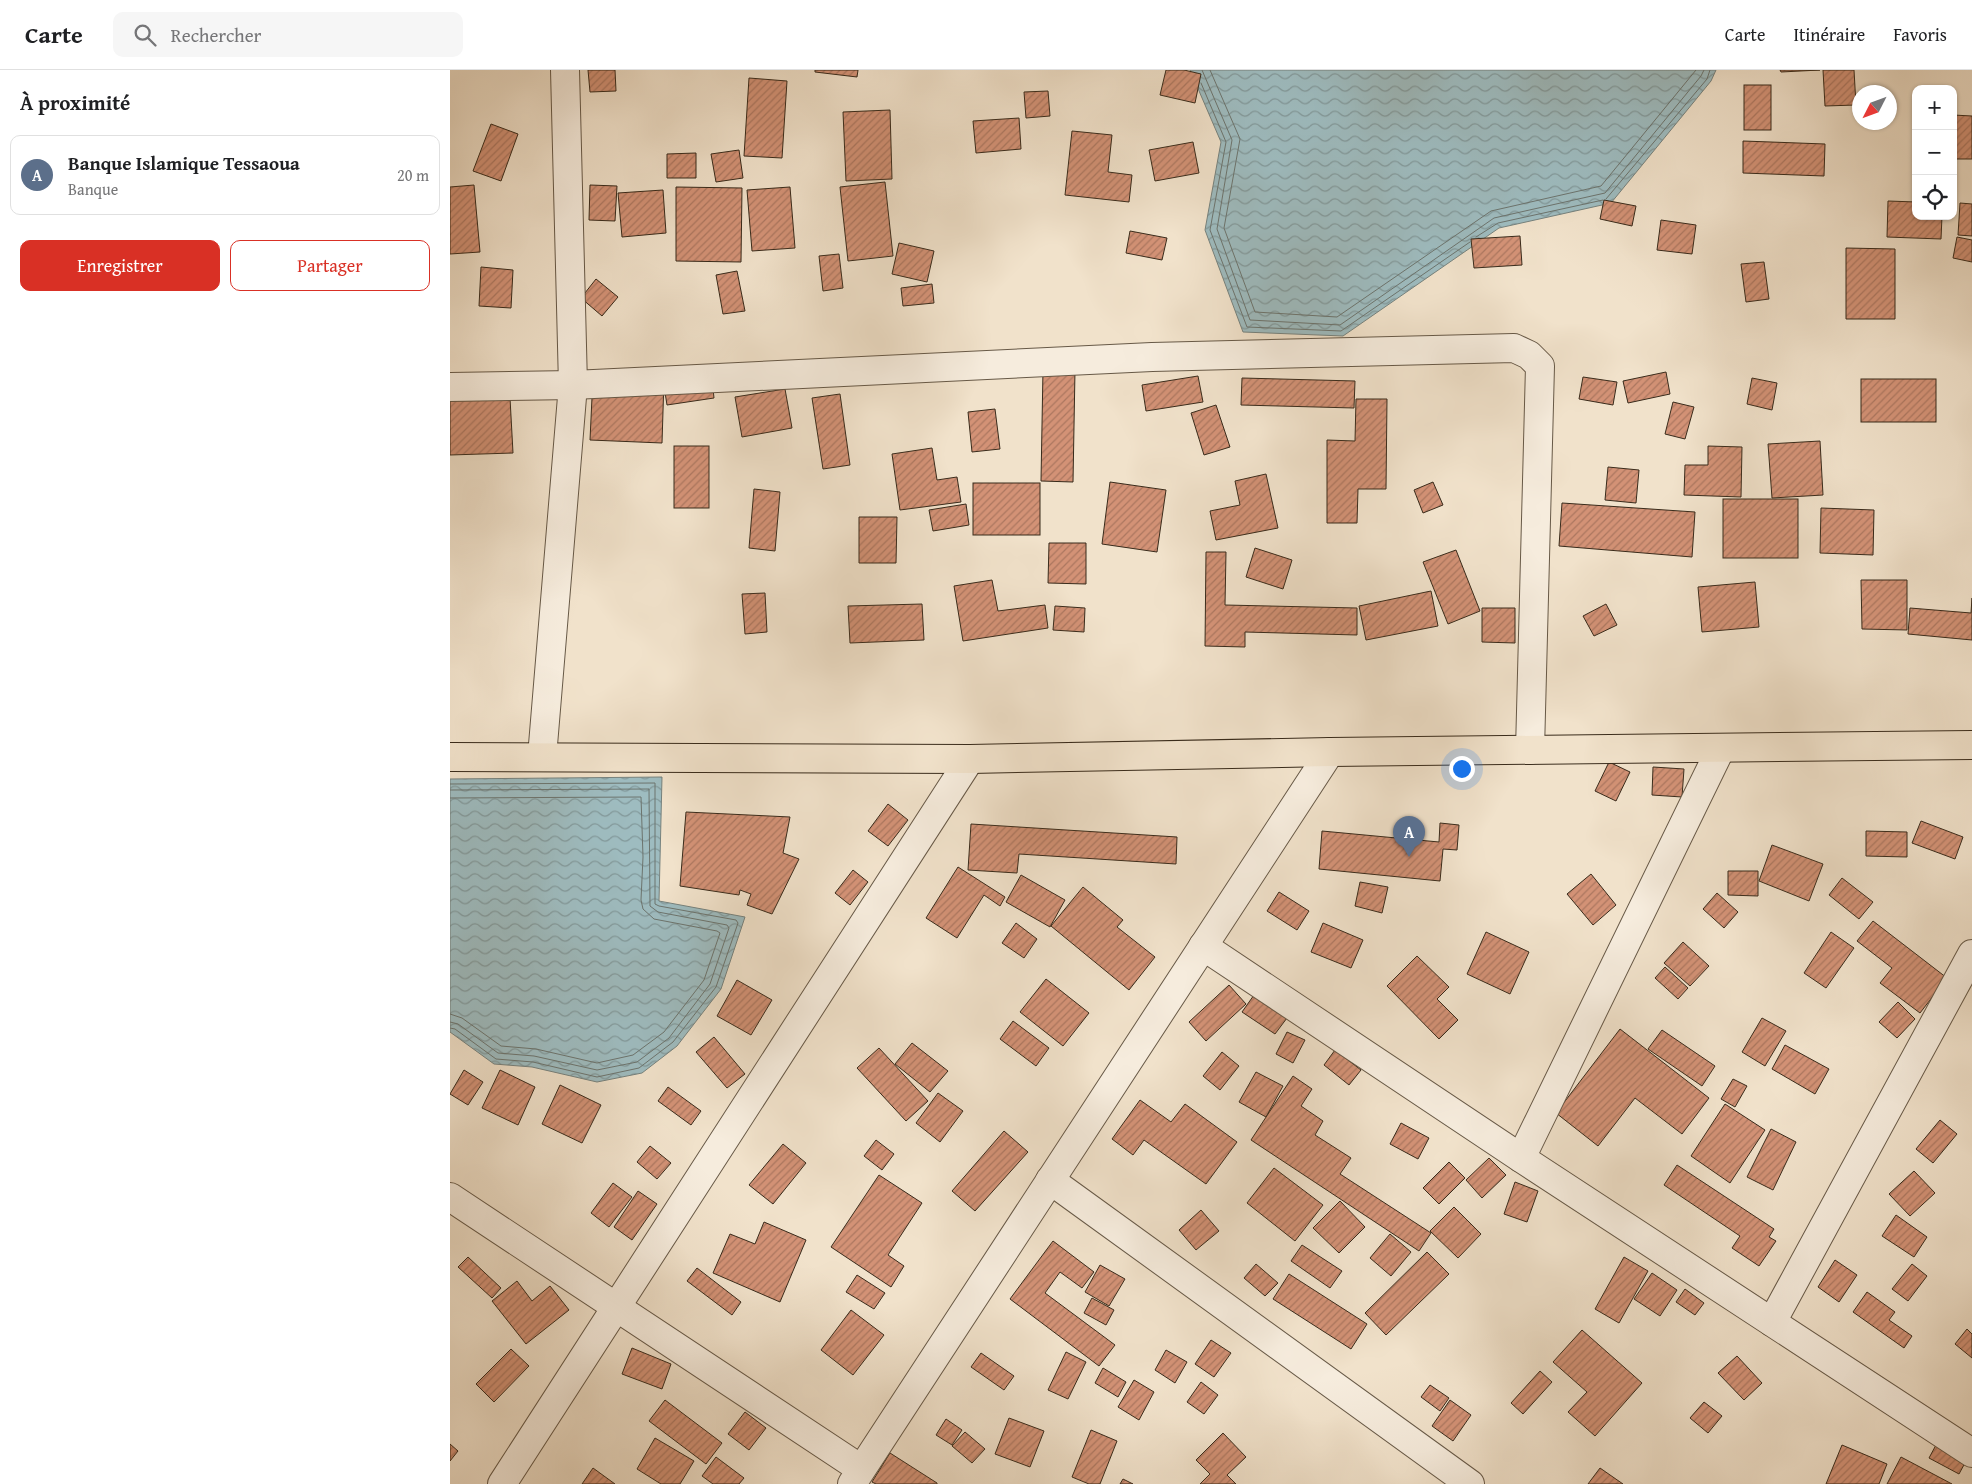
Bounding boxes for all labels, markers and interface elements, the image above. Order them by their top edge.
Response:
search box [113,12,463,57]
text: Carte [25,17,83,52]
icon: search [131,21,159,49]
text: Rechercher [171,21,261,49]
text: Carte [1725,21,1765,48]
text: Itinéraire [1793,21,1865,48]
text: Favoris [1893,21,1947,48]
north arrow [1852,85,1897,130]
map controls [1912,85,1957,220]
button: + [1912,85,1957,130]
text: À proximité [20,87,130,118]
button: − [1912,130,1957,175]
text: Banque Islamique Tessaoua [68,149,300,177]
text: A [32,163,42,187]
text: 20 m [397,163,429,187]
button: locate [1912,175,1957,220]
text: Banque [68,177,118,201]
button: Enregistrer [20,240,220,291]
button: Partager [230,240,430,291]
your location [1449,756,1475,782]
pin: A [1393,816,1425,857]

